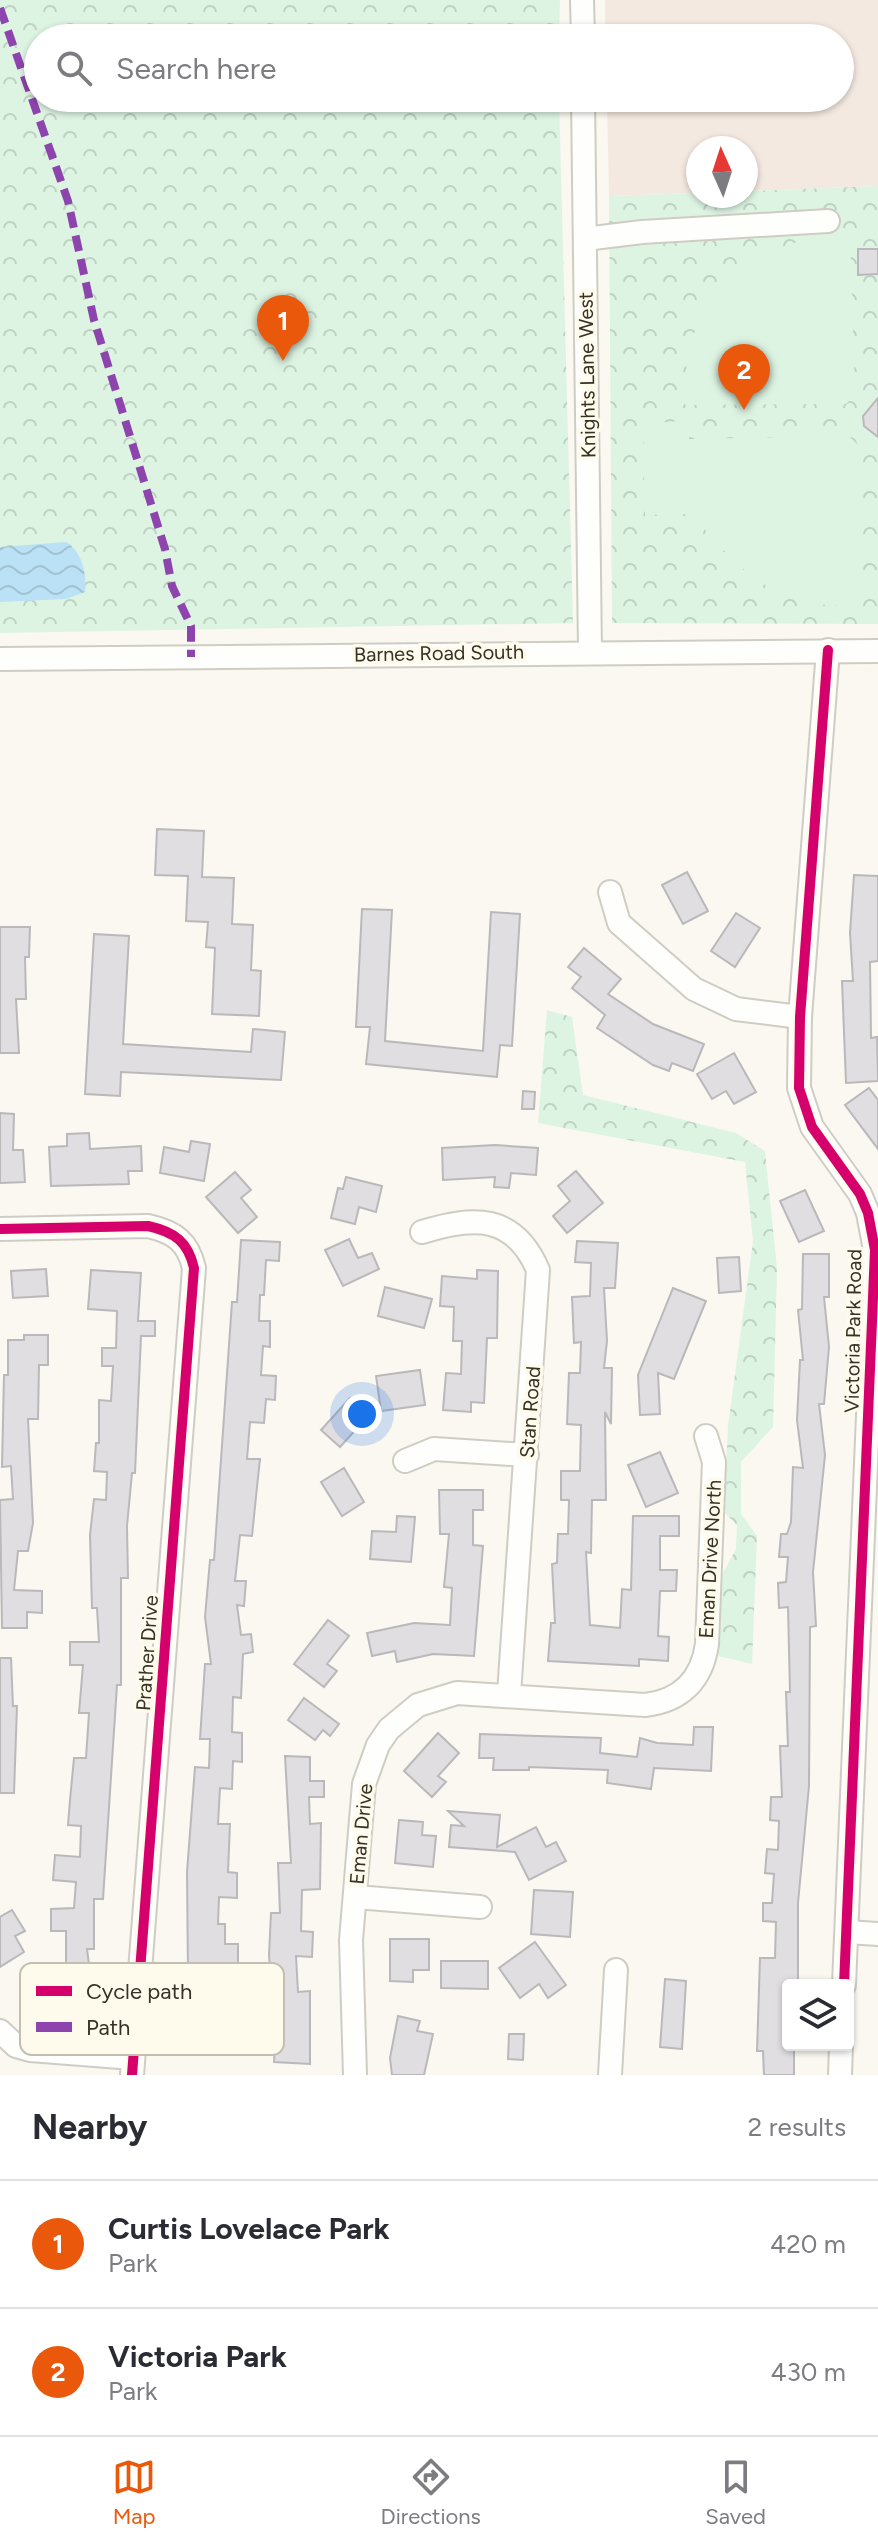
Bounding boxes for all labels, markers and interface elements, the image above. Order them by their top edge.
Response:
search box [24,24,854,112]
icon: search [52,46,96,90]
text: Search here [116,50,276,87]
north arrow [686,136,758,208]
street label: Knights Lane West [574,292,600,458]
pin: 1 [257,295,309,361]
pin: 2 [718,344,770,410]
street label: Barnes Road South [354,640,524,666]
street label: Victoria Park Road [840,1249,866,1413]
street label: Stan Road [515,1365,545,1459]
your location [342,1394,382,1434]
street label: Eman Drive North [694,1479,726,1639]
street label: Prather Drive [131,1594,163,1712]
street label: Eman Drive [345,1782,377,1886]
legend [20,1963,284,2055]
text: Cycle path [86,1978,192,2005]
map controls [782,1979,854,2051]
button: layers [782,1979,854,2051]
text: Path [86,2014,130,2041]
text: Nearby [32,2107,147,2148]
text: 2 results [748,2111,846,2143]
text: Curtis Lovelace Park [108,2210,390,2247]
text: 1 [53,2228,63,2260]
text: 420 m [770,2228,846,2260]
text: Park [108,2247,157,2279]
text: Victoria Park [108,2338,287,2375]
text: 2 [50,2356,66,2388]
text: 430 m [770,2356,846,2388]
text: Park [108,2375,157,2407]
tab: Map [112,2455,156,2530]
tab: Directions [381,2455,481,2530]
tab: Saved [705,2455,766,2530]

